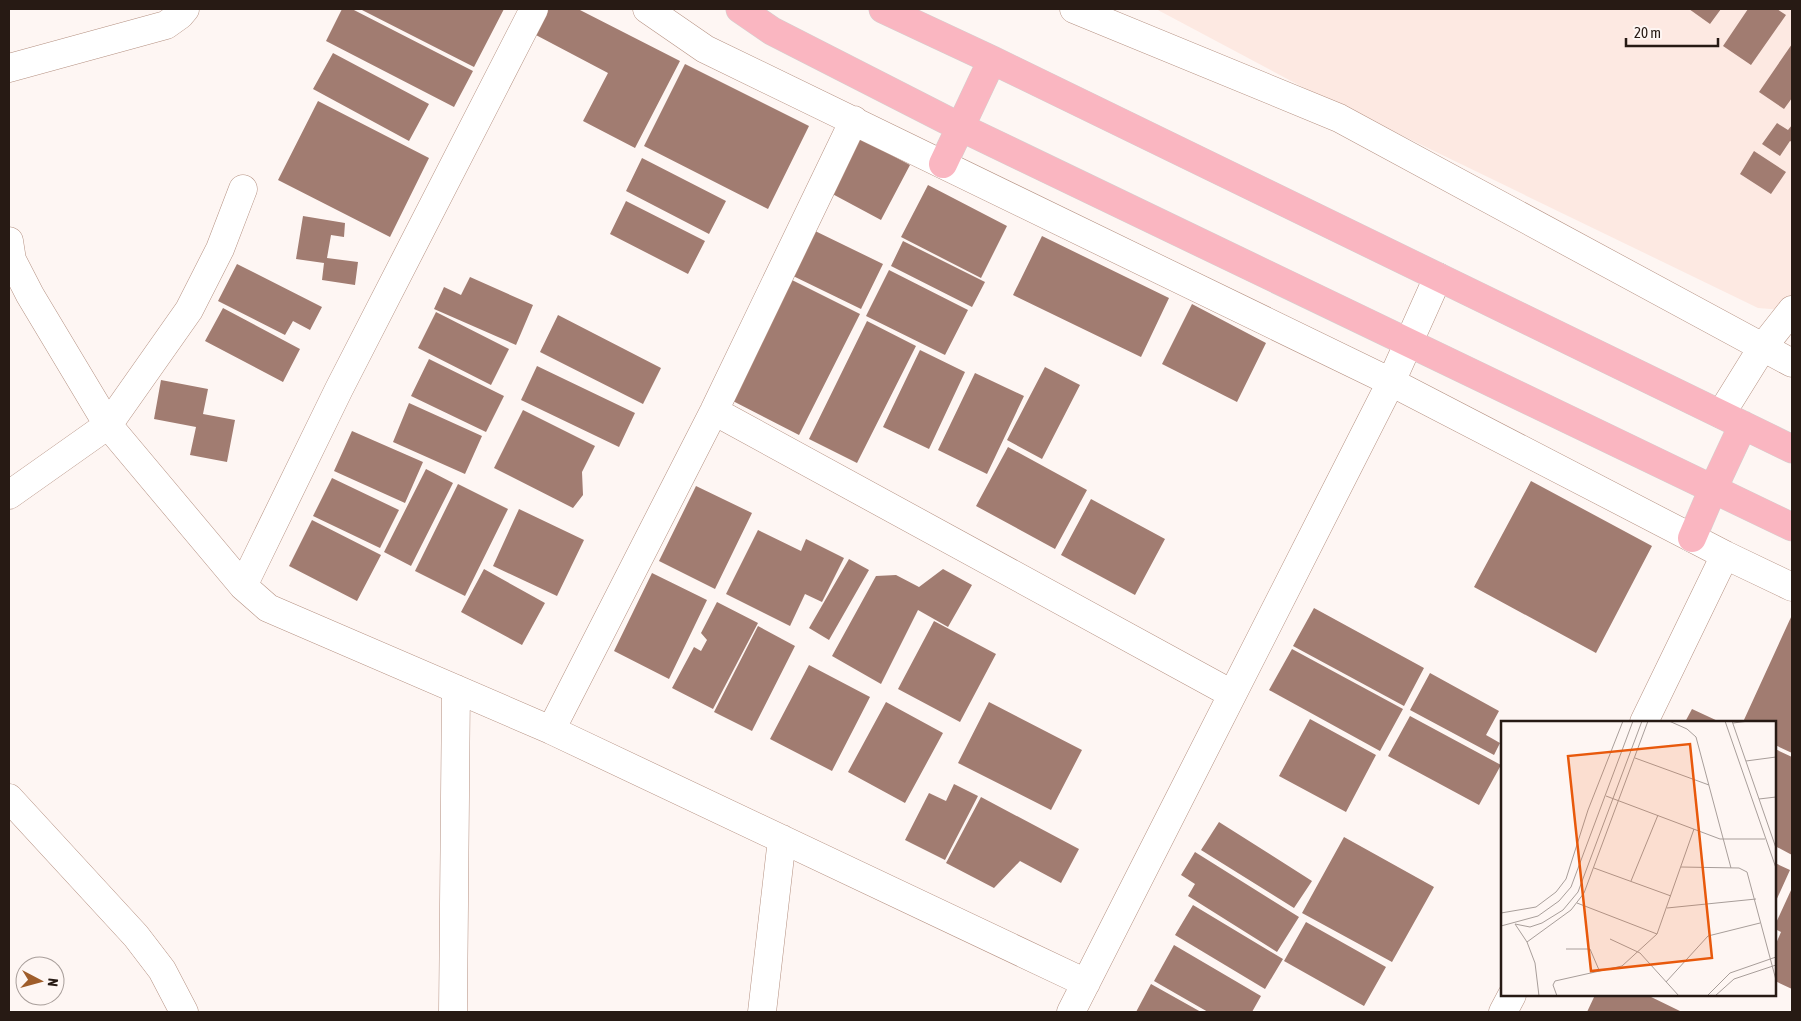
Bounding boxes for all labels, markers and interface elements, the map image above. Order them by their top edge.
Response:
scale bar [1626,15,1718,47]
text: 20 m [1634,24,1661,41]
inset map [1501,721,1776,996]
north arrow [15,956,65,1006]
text: N [45,977,61,987]

